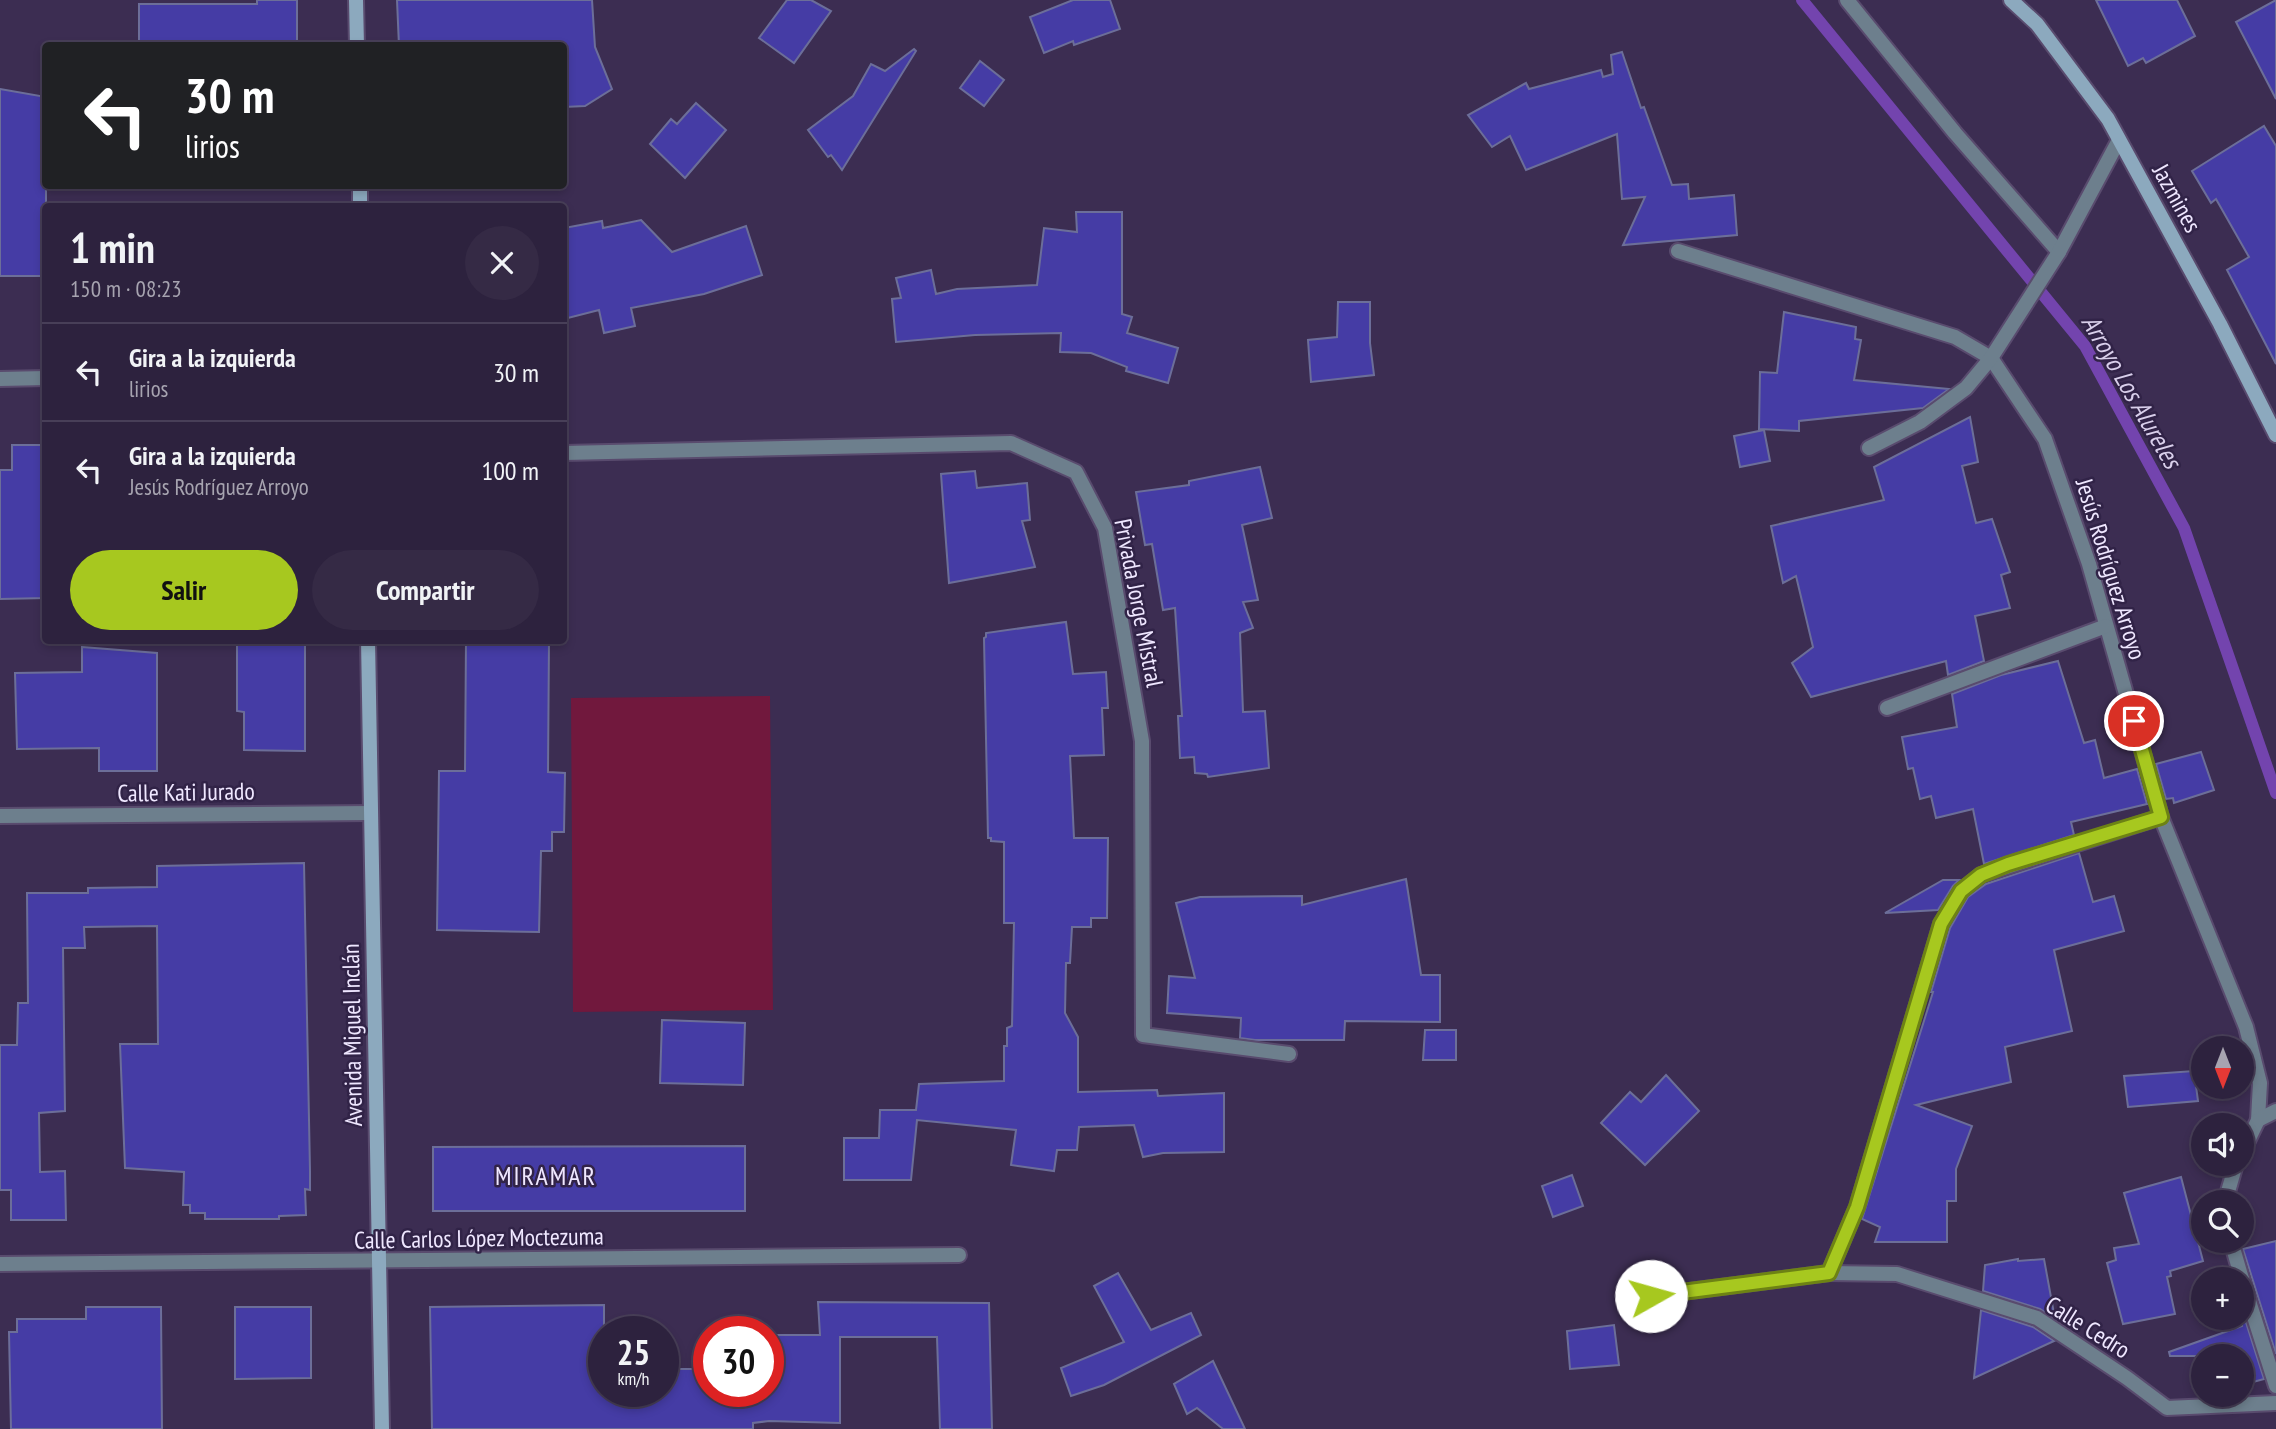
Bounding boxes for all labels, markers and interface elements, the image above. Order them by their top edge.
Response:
text: 30 m [185,63,274,127]
icon: left [70,70,161,161]
text: lirios [185,125,240,167]
street label: Jazmines [2145,158,2208,238]
text: 1 min [70,220,155,275]
button: close [465,226,539,300]
text: 150 m · 08:23 [70,274,182,303]
water label: Arroyo Los Alureles [2075,308,2190,475]
text: Gira a la izquierda [129,341,296,374]
icon: left [70,353,108,391]
text: 30 m [493,356,539,389]
text: lirios [129,374,168,403]
text: Gira a la izquierda [129,439,296,472]
icon: left [70,451,108,489]
text: 100 m [481,454,539,487]
text: Jesús Rodríguez Arroyo [129,472,309,501]
street label: Jesús Rodríguez Arroyo [2068,474,2153,663]
street label: Privada Jorge Mistral [1107,516,1171,690]
button: Salir [70,550,298,630]
button: Compartir [312,550,539,630]
pin [2104,691,2164,751]
icon: arrive [2115,702,2153,740]
street label: Calle Kati Jurado [117,775,255,809]
street label: Avenida Miguel Inclán [335,943,369,1127]
north arrow [2191,1036,2254,1099]
map controls [2191,1036,2254,1407]
button: sound [2191,1113,2254,1176]
district label: MIRAMAR [495,1159,597,1192]
button: search [2191,1190,2254,1253]
street label: Calle Carlos López Moctezuma [354,1220,604,1256]
position arrow [1614,1259,1688,1333]
button: + [2191,1267,2254,1330]
street label: Calle Cedro [2040,1289,2136,1365]
speed limit sign: 30 [693,1316,784,1407]
text: 25 [617,1329,650,1375]
button: − [2191,1344,2254,1407]
text: km/h [618,1367,649,1390]

